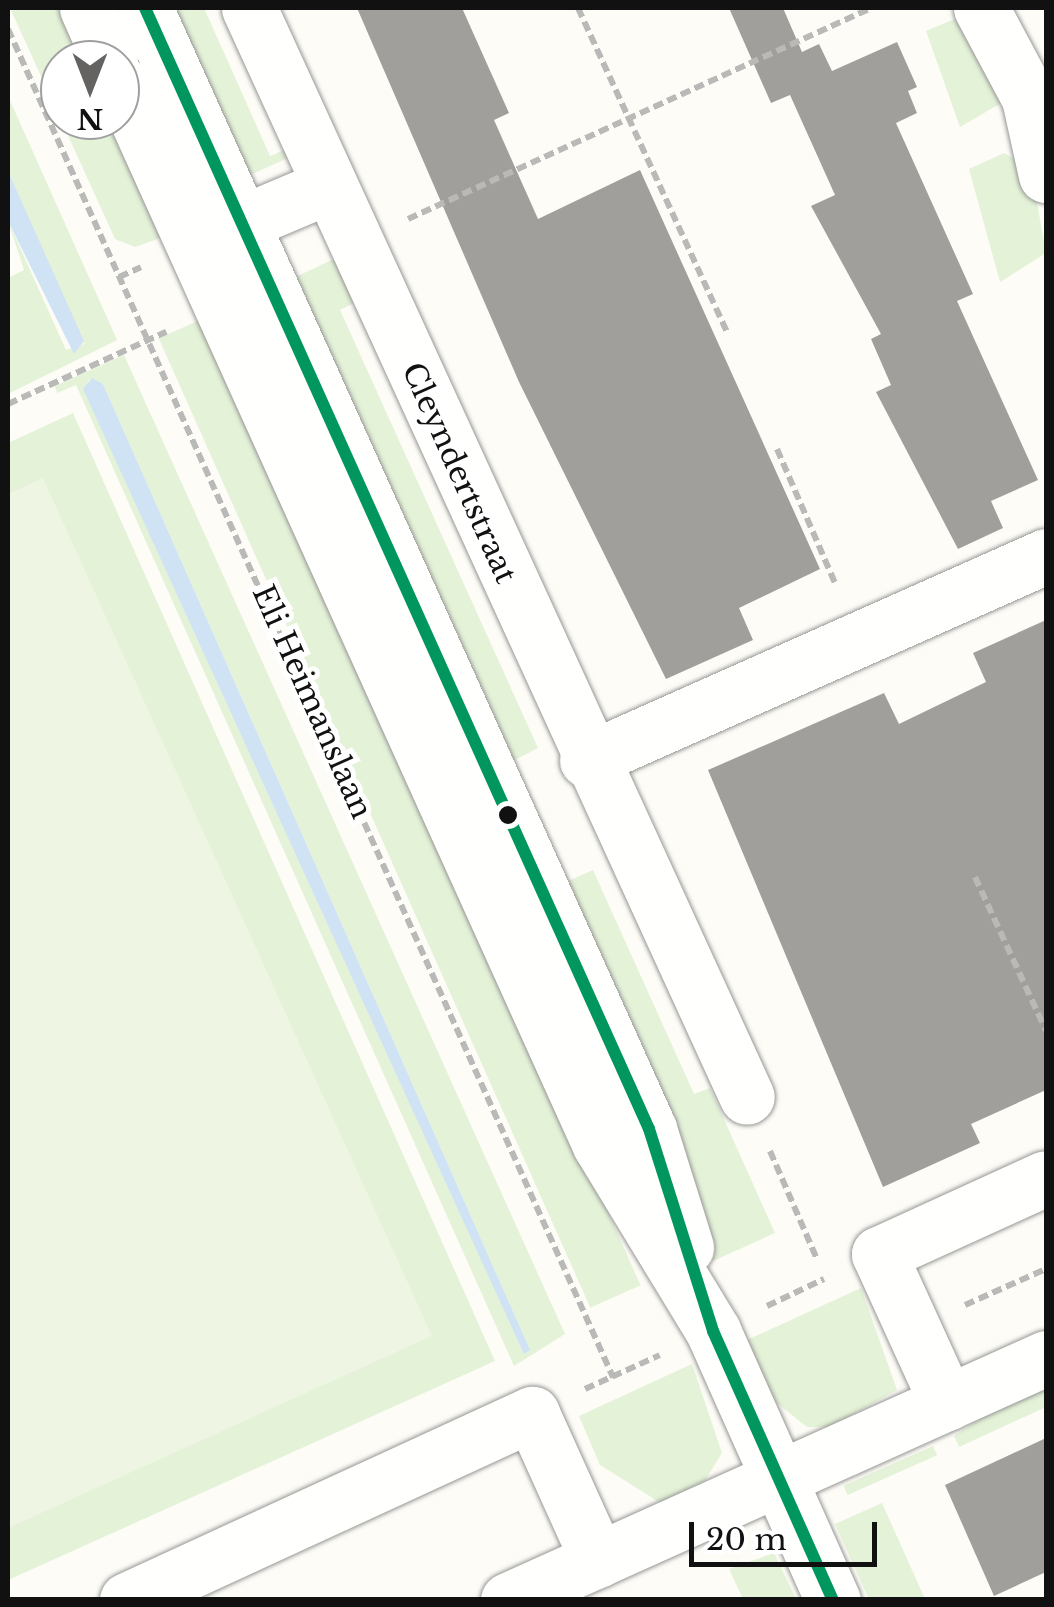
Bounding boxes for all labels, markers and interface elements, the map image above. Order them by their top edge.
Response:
north arrow [40,40,140,140]
text: N [77,101,103,136]
street label: Cleyndertstraat [394,357,524,589]
street label: Eli Heimanslaan [244,580,380,824]
unlabelled marker [498,805,518,825]
scale bar [694,1502,882,1564]
text: 20 m [706,1521,787,1558]

